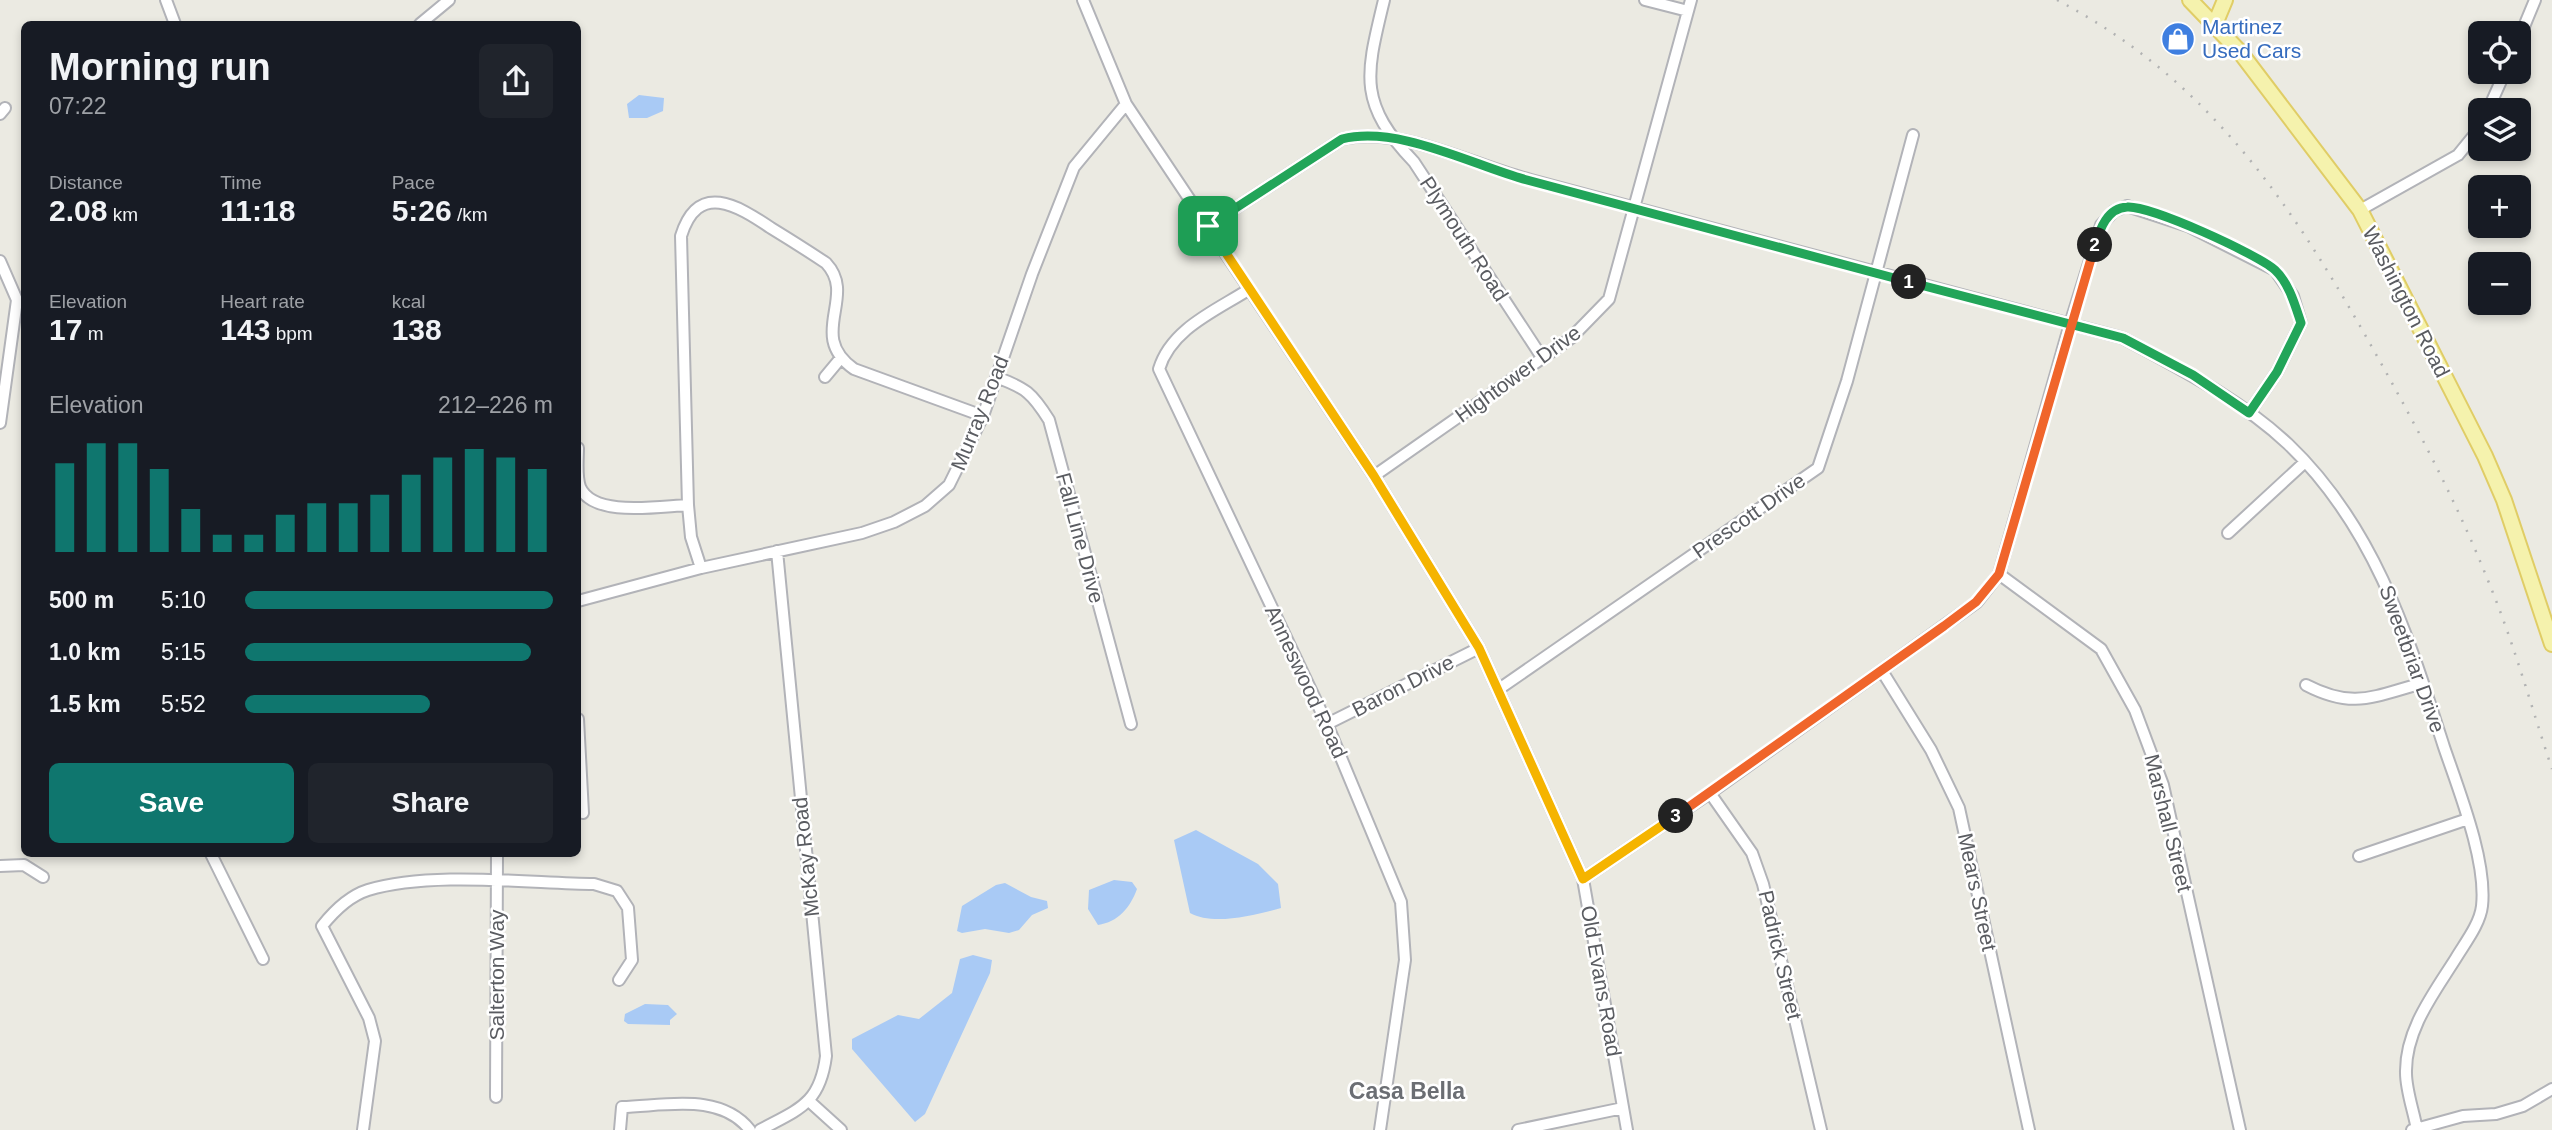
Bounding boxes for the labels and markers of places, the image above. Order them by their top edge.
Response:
place label: Martinez Used Cars [2202,15,2301,62]
shop icon: Martinez Used Cars [2159,20,2197,58]
pin [1178,196,1238,256]
pin: 2 [2078,228,2112,262]
pin: 1 [1892,264,1926,300]
pin: 3 [1658,798,1694,834]

